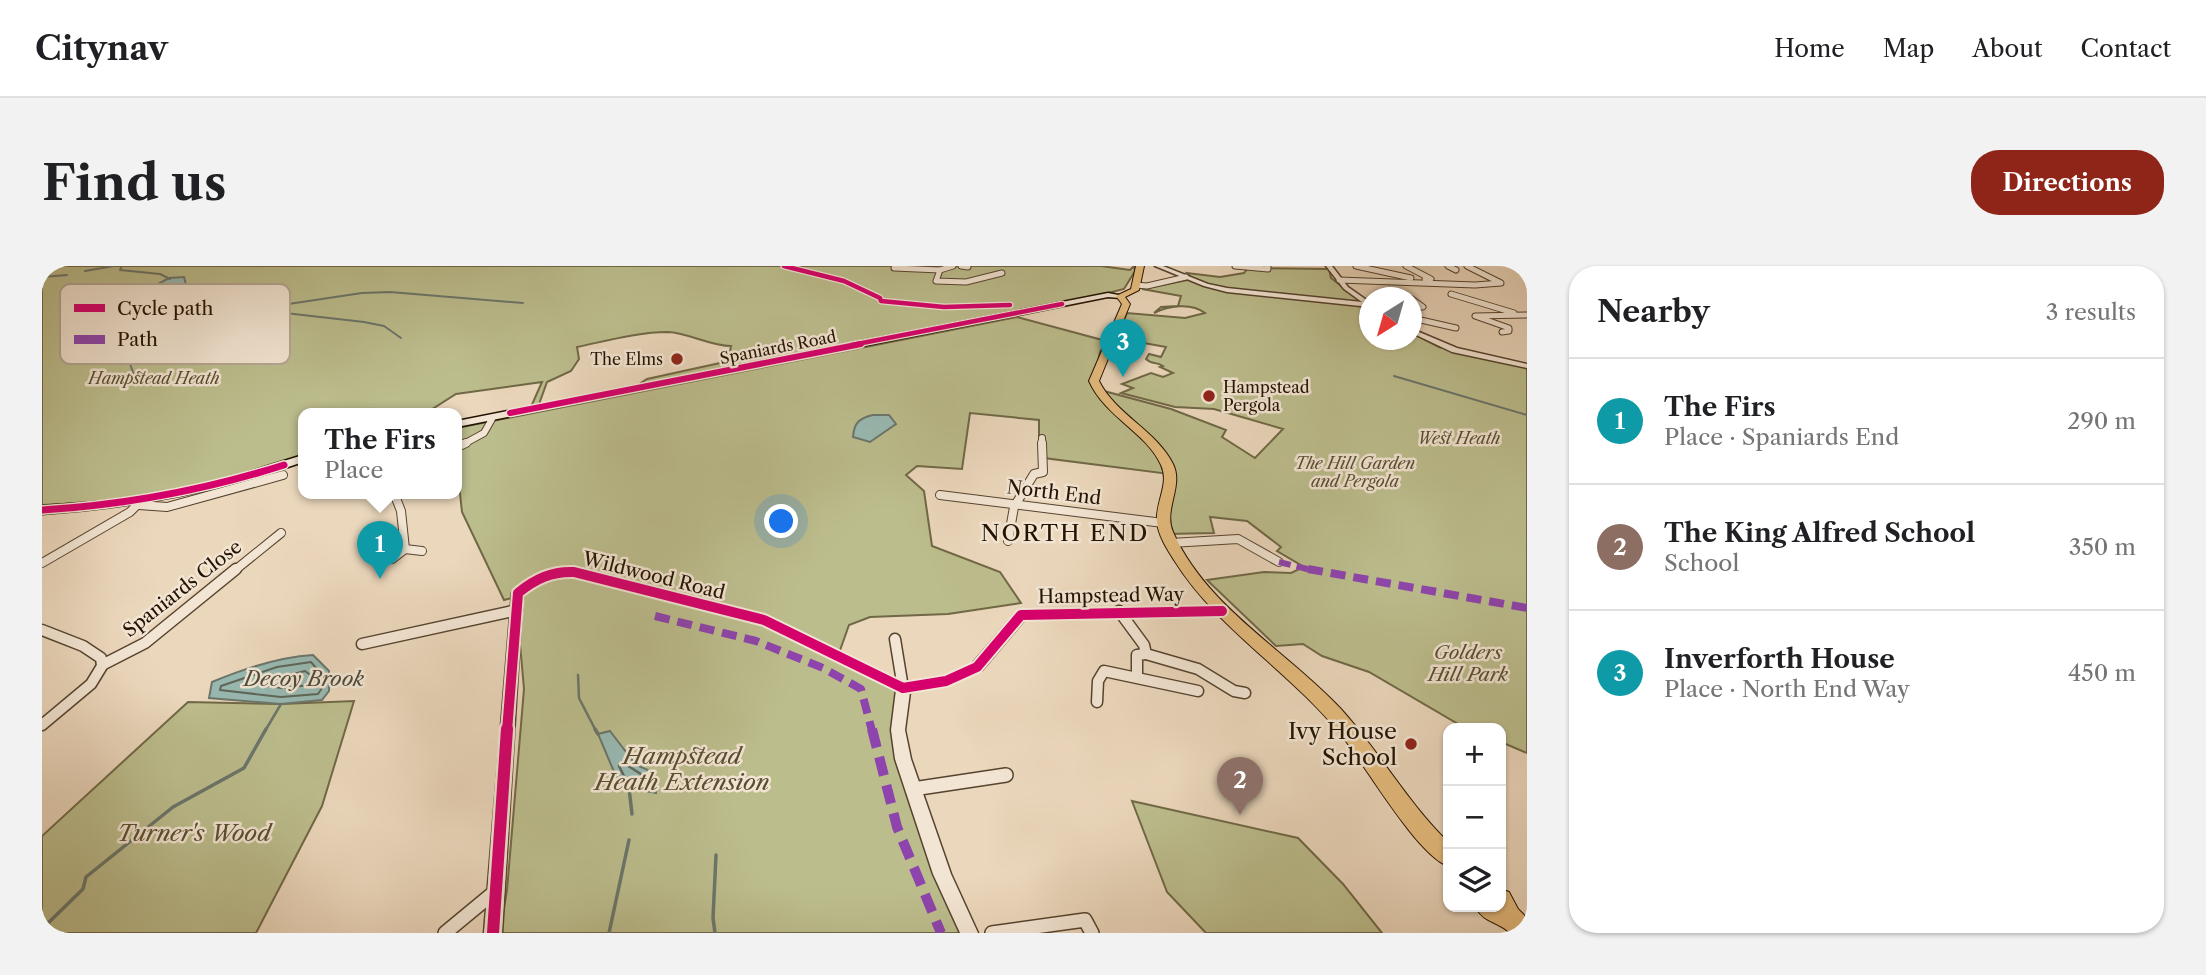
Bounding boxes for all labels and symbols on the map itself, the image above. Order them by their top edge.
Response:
legend [60,284,290,364]
north arrow [1359,287,1422,350]
text: Cycle path [117,297,213,320]
pin: 3 [1100,319,1146,377]
street label: Spaniards Road [718,326,838,368]
text: Path [117,328,158,351]
place label: The Elms [590,349,663,369]
marker: The Elms [669,351,685,367]
park label: Hampstead Heath [86,368,220,388]
place label: Hampstead Pergola [1223,377,1310,415]
marker: Hampstead Pergola [1201,388,1217,404]
park label: West Heath [1418,428,1500,448]
park label: The Hill Garden and Pergola [1295,453,1415,491]
street label: North End [1005,475,1103,510]
your location [764,504,798,538]
district label: NORTH END [981,519,1149,547]
pin: 1 [357,521,403,579]
street label: Spaniards Close [118,535,246,642]
street label: Wildwood Road [579,546,728,604]
street label: Hampstead Way [1038,583,1185,608]
park label: Golders Hill Park [1426,641,1508,686]
water label: Decoy Brook [242,666,364,691]
place label: Ivy House School [1288,717,1397,771]
marker: Ivy House School [1403,736,1419,752]
park label: Hampstead Heath Extension [592,742,770,796]
pin: 2 [1217,757,1263,815]
park label: Turner's Wood [117,819,273,847]

